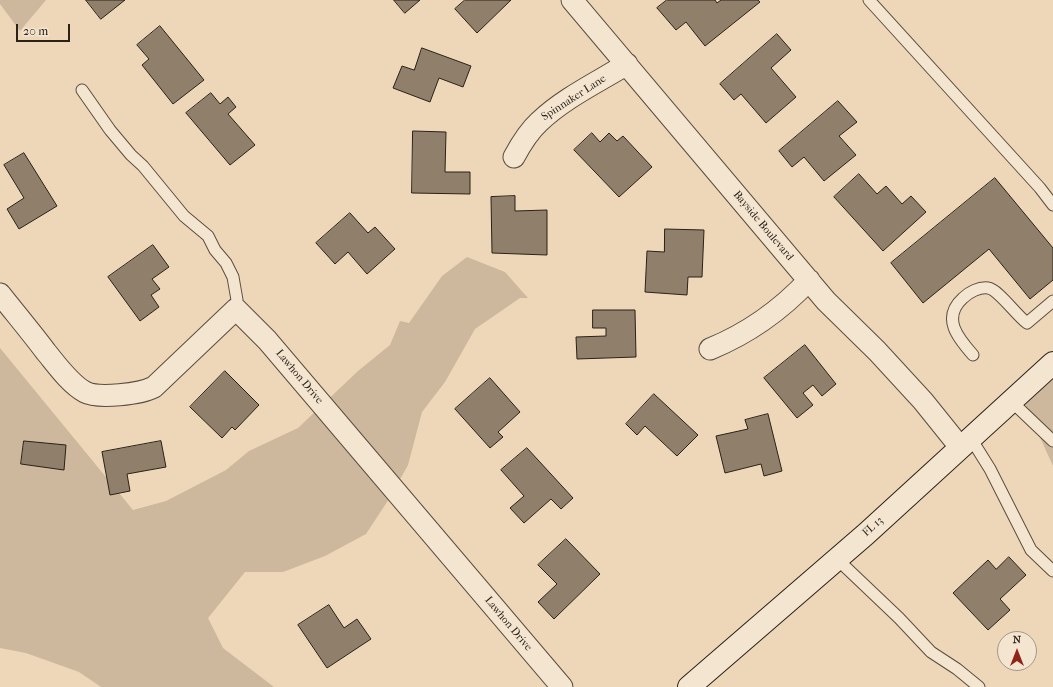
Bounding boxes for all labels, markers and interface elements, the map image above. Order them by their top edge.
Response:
scale bar [18,16,72,42]
text: 20 m [23,24,48,38]
street label: Spinnaker Lane [539,72,609,124]
street label: Bayside Boulevard [730,188,796,264]
street label: Lawhon Drive [272,347,326,407]
street label: FL 13 [860,514,886,540]
street label: Lawhon Drive [481,594,535,654]
north arrow [997,631,1037,671]
text: N [1013,633,1021,646]

